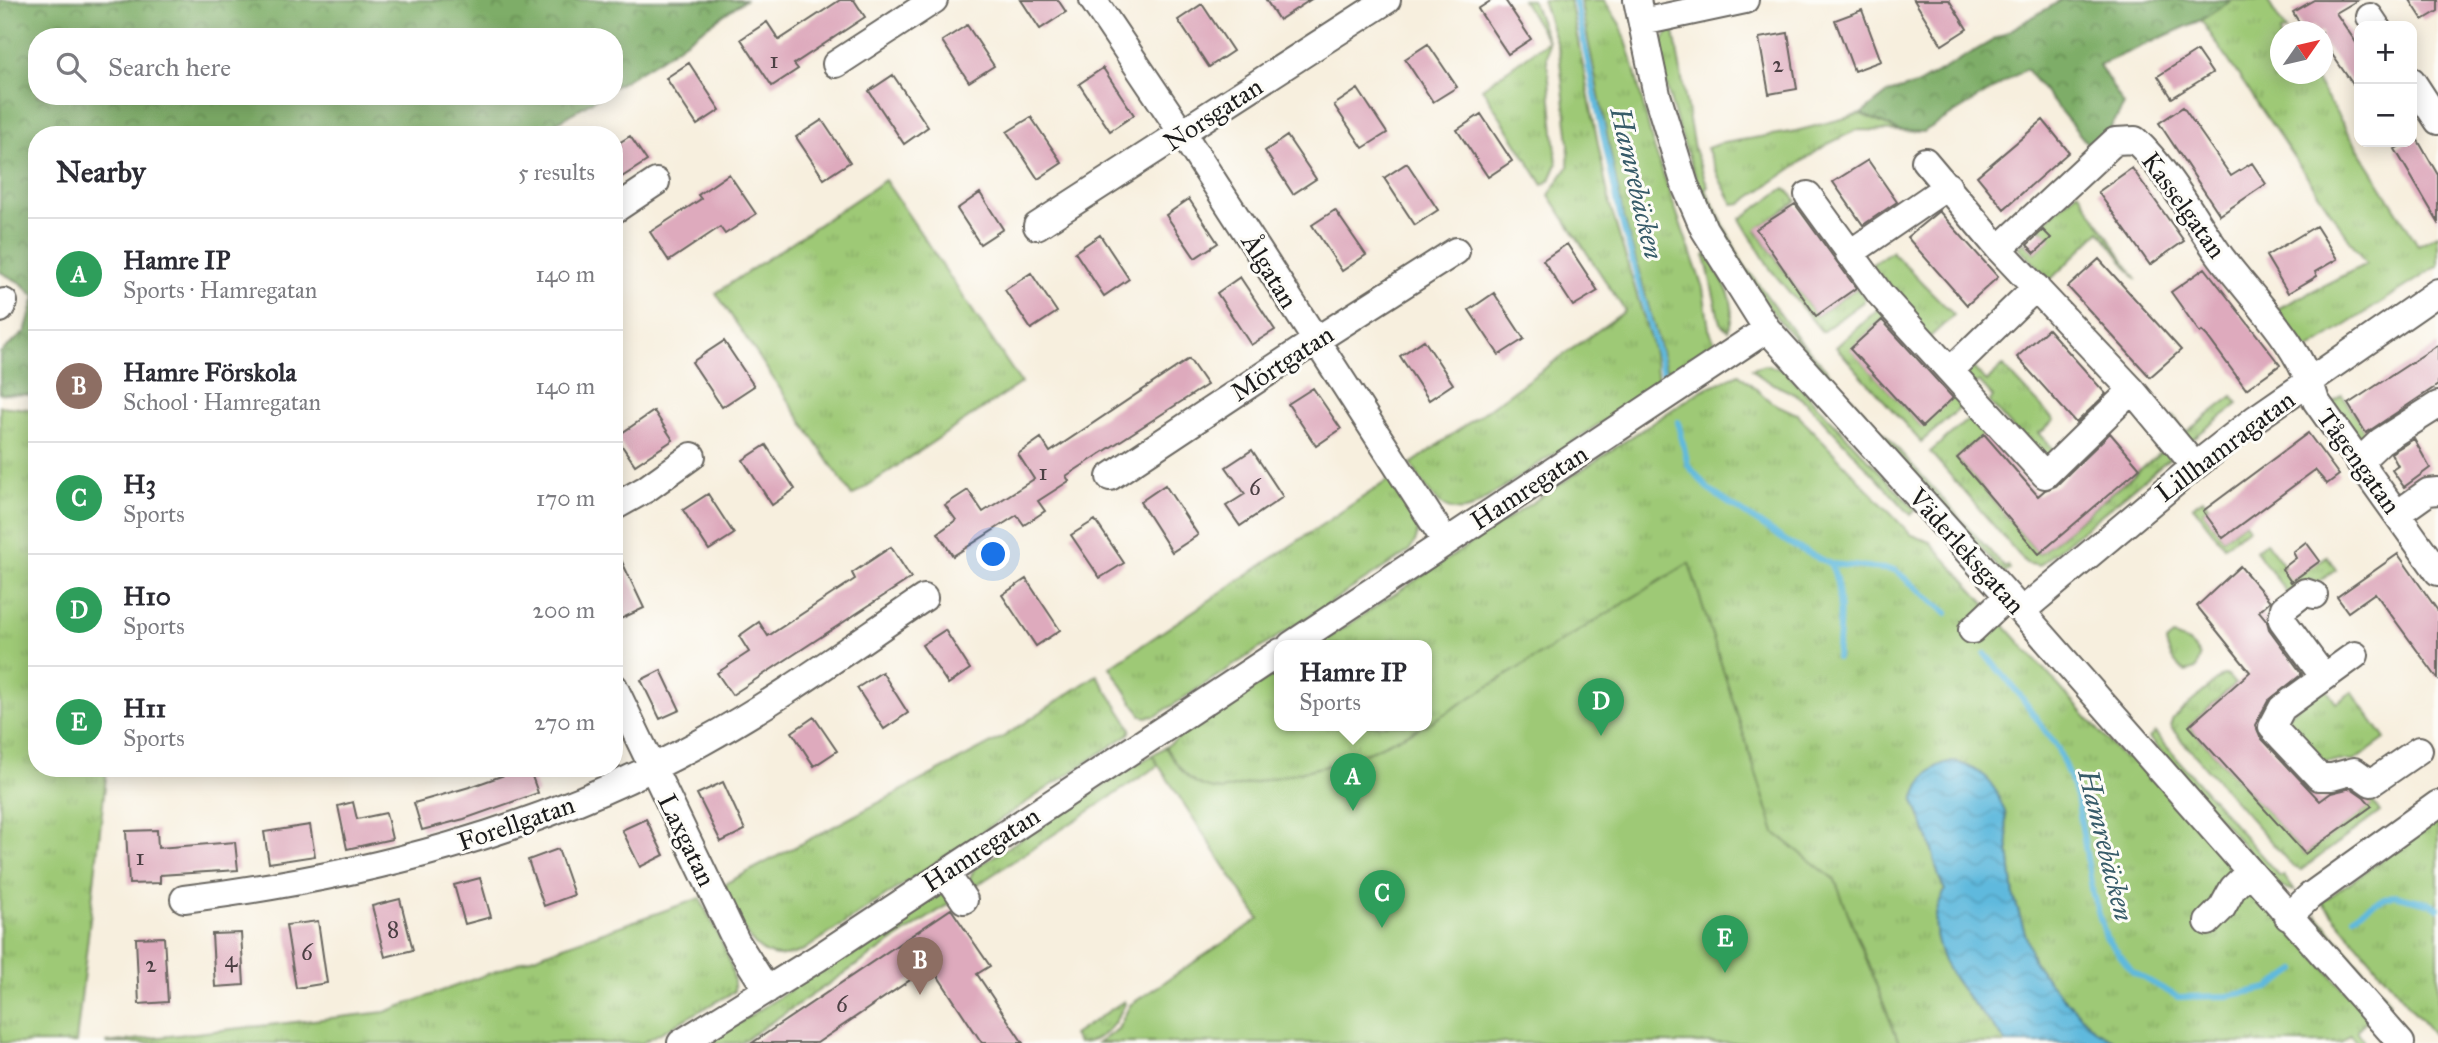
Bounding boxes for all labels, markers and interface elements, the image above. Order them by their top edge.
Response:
north arrow [2270,21,2333,84]
map controls [2354,21,2417,147]
button: + [2354,21,2417,84]
search box [28,28,623,105]
house number: 1 [769,46,779,74]
icon: search [52,48,90,86]
house number: 2 [1772,50,1784,78]
text: Search here [108,51,231,83]
street label: Norsgatan [1158,70,1268,158]
button: − [2354,84,2417,147]
water label: Hamrebäcken [1602,102,1672,263]
street label: Kasselgatan [2135,146,2233,264]
text: Nearby [56,154,146,190]
text: 5 results [518,158,595,186]
street label: Ålgatan [1234,227,1305,314]
text: Hamre IP [123,244,230,276]
text: A [71,260,87,288]
text: 140 m [535,260,595,288]
text: Sports · Hamregatan [123,276,317,304]
street label: Mörtgatan [1225,318,1339,408]
text: Hamre Förskola [123,356,296,388]
text: B [71,372,87,400]
text: 140 m [535,372,595,400]
street label: Lillhamragatan [2149,383,2301,509]
text: School · Hamregatan [123,388,321,416]
street label: Tågengatan [2310,402,2408,520]
street label: Hamregatan [1464,437,1594,537]
house number: 1 [1038,458,1048,486]
text: H3 [123,468,156,500]
house number: 6 [1249,473,1262,501]
street label: Väderleksgatan [1901,481,2032,621]
text: C [71,484,87,512]
text: 170 m [536,484,595,512]
text: Sports [123,500,185,528]
your location [976,537,1010,571]
text: H10 [123,580,171,612]
text: D [70,596,88,624]
text: 200 m [533,596,595,624]
text: Sports [123,612,185,640]
popup [1274,640,1432,731]
text: Hamre IP [1299,656,1407,688]
pin: D [1578,678,1624,736]
text: Sports [1299,688,1361,716]
text: H11 [123,692,166,724]
text: E [71,708,87,736]
text: 270 m [534,708,595,736]
text: Sports [123,724,185,752]
pin: A [1330,753,1376,811]
water label: Hamrebäcken [2070,764,2142,925]
street label: Forellgatan [453,788,579,858]
street label: Laxgatan [651,788,723,892]
street label: Hamregatan [916,799,1046,899]
house number: 1 [135,843,145,871]
pin: C [1359,870,1405,928]
house number: 8 [387,915,399,943]
pin: E [1702,915,1748,973]
pin: B [897,937,943,995]
house number: 6 [301,938,314,966]
house number: 4 [225,945,239,973]
house number: 2 [145,950,157,978]
house number: 6 [836,990,849,1018]

